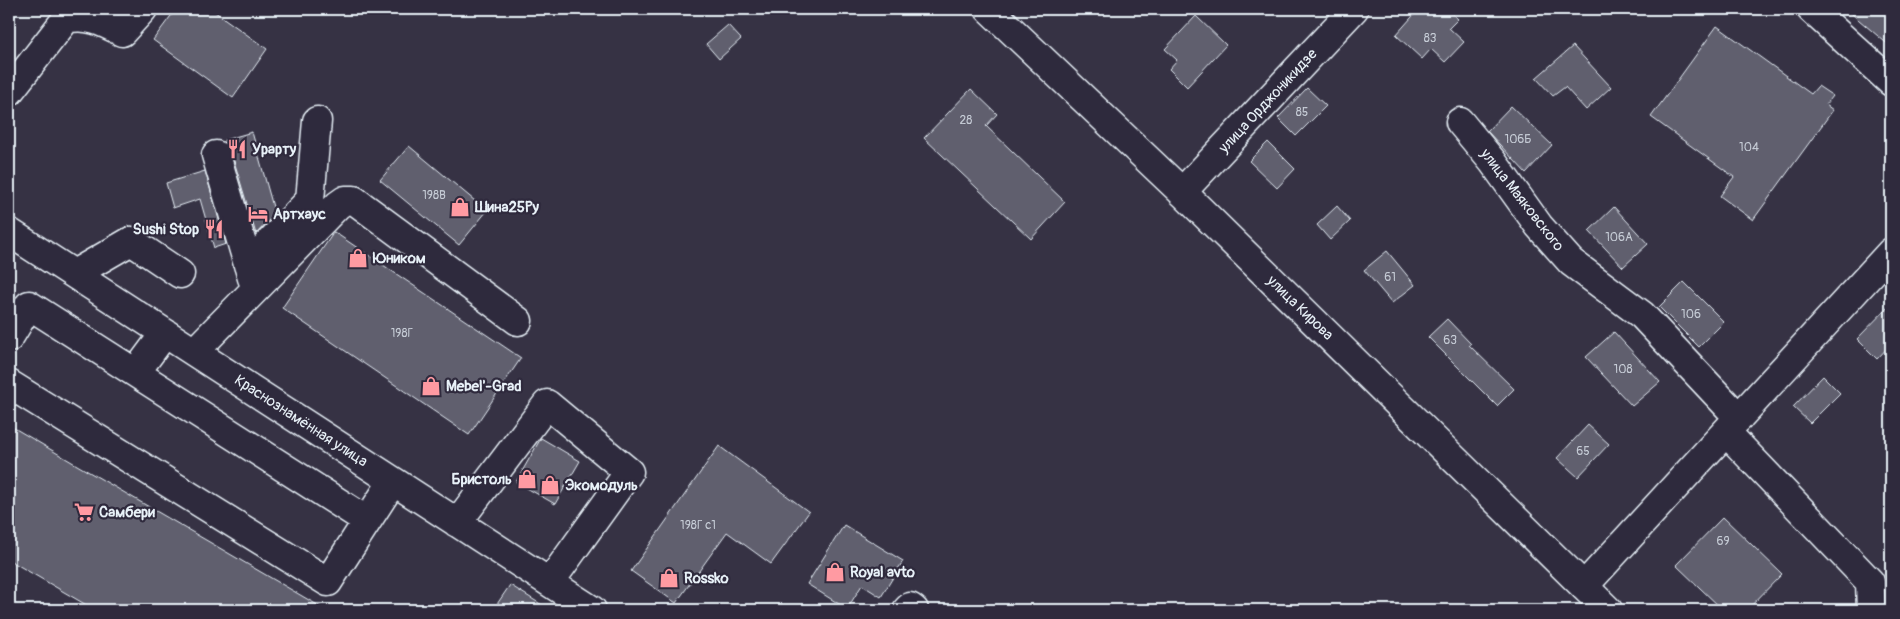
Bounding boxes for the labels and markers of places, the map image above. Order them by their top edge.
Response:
restaurant icon: Урарту [226,138,248,160]
place label: Урарту [252,140,297,159]
shop icon: Шина25Ру [449,196,471,218]
place label: Шина25Ру [474,198,539,217]
hotel icon: Артхаус [247,203,269,225]
place label: Артхаус [273,205,326,224]
restaurant icon: Sushi Stop [203,218,225,240]
place label: Sushi Stop [133,220,199,239]
shop icon: Юником [347,247,369,269]
place label: Юником [372,249,426,268]
shop icon: Mebel'-Grad [420,375,442,397]
place label: Mebel'-Grad [446,377,522,396]
shop icon: Бристоль [516,468,538,490]
place label: Бристоль [452,470,512,489]
shop icon: Экомодуль [539,474,561,496]
place label: Экомодуль [565,476,638,495]
supermarket icon: Самбери [73,501,95,523]
place label: Самбери [99,503,155,522]
shop icon: Royal avto [824,561,846,583]
place label: Royal avto [850,563,915,582]
shop icon: Rossko [658,567,680,589]
place label: Rossko [684,569,728,588]

